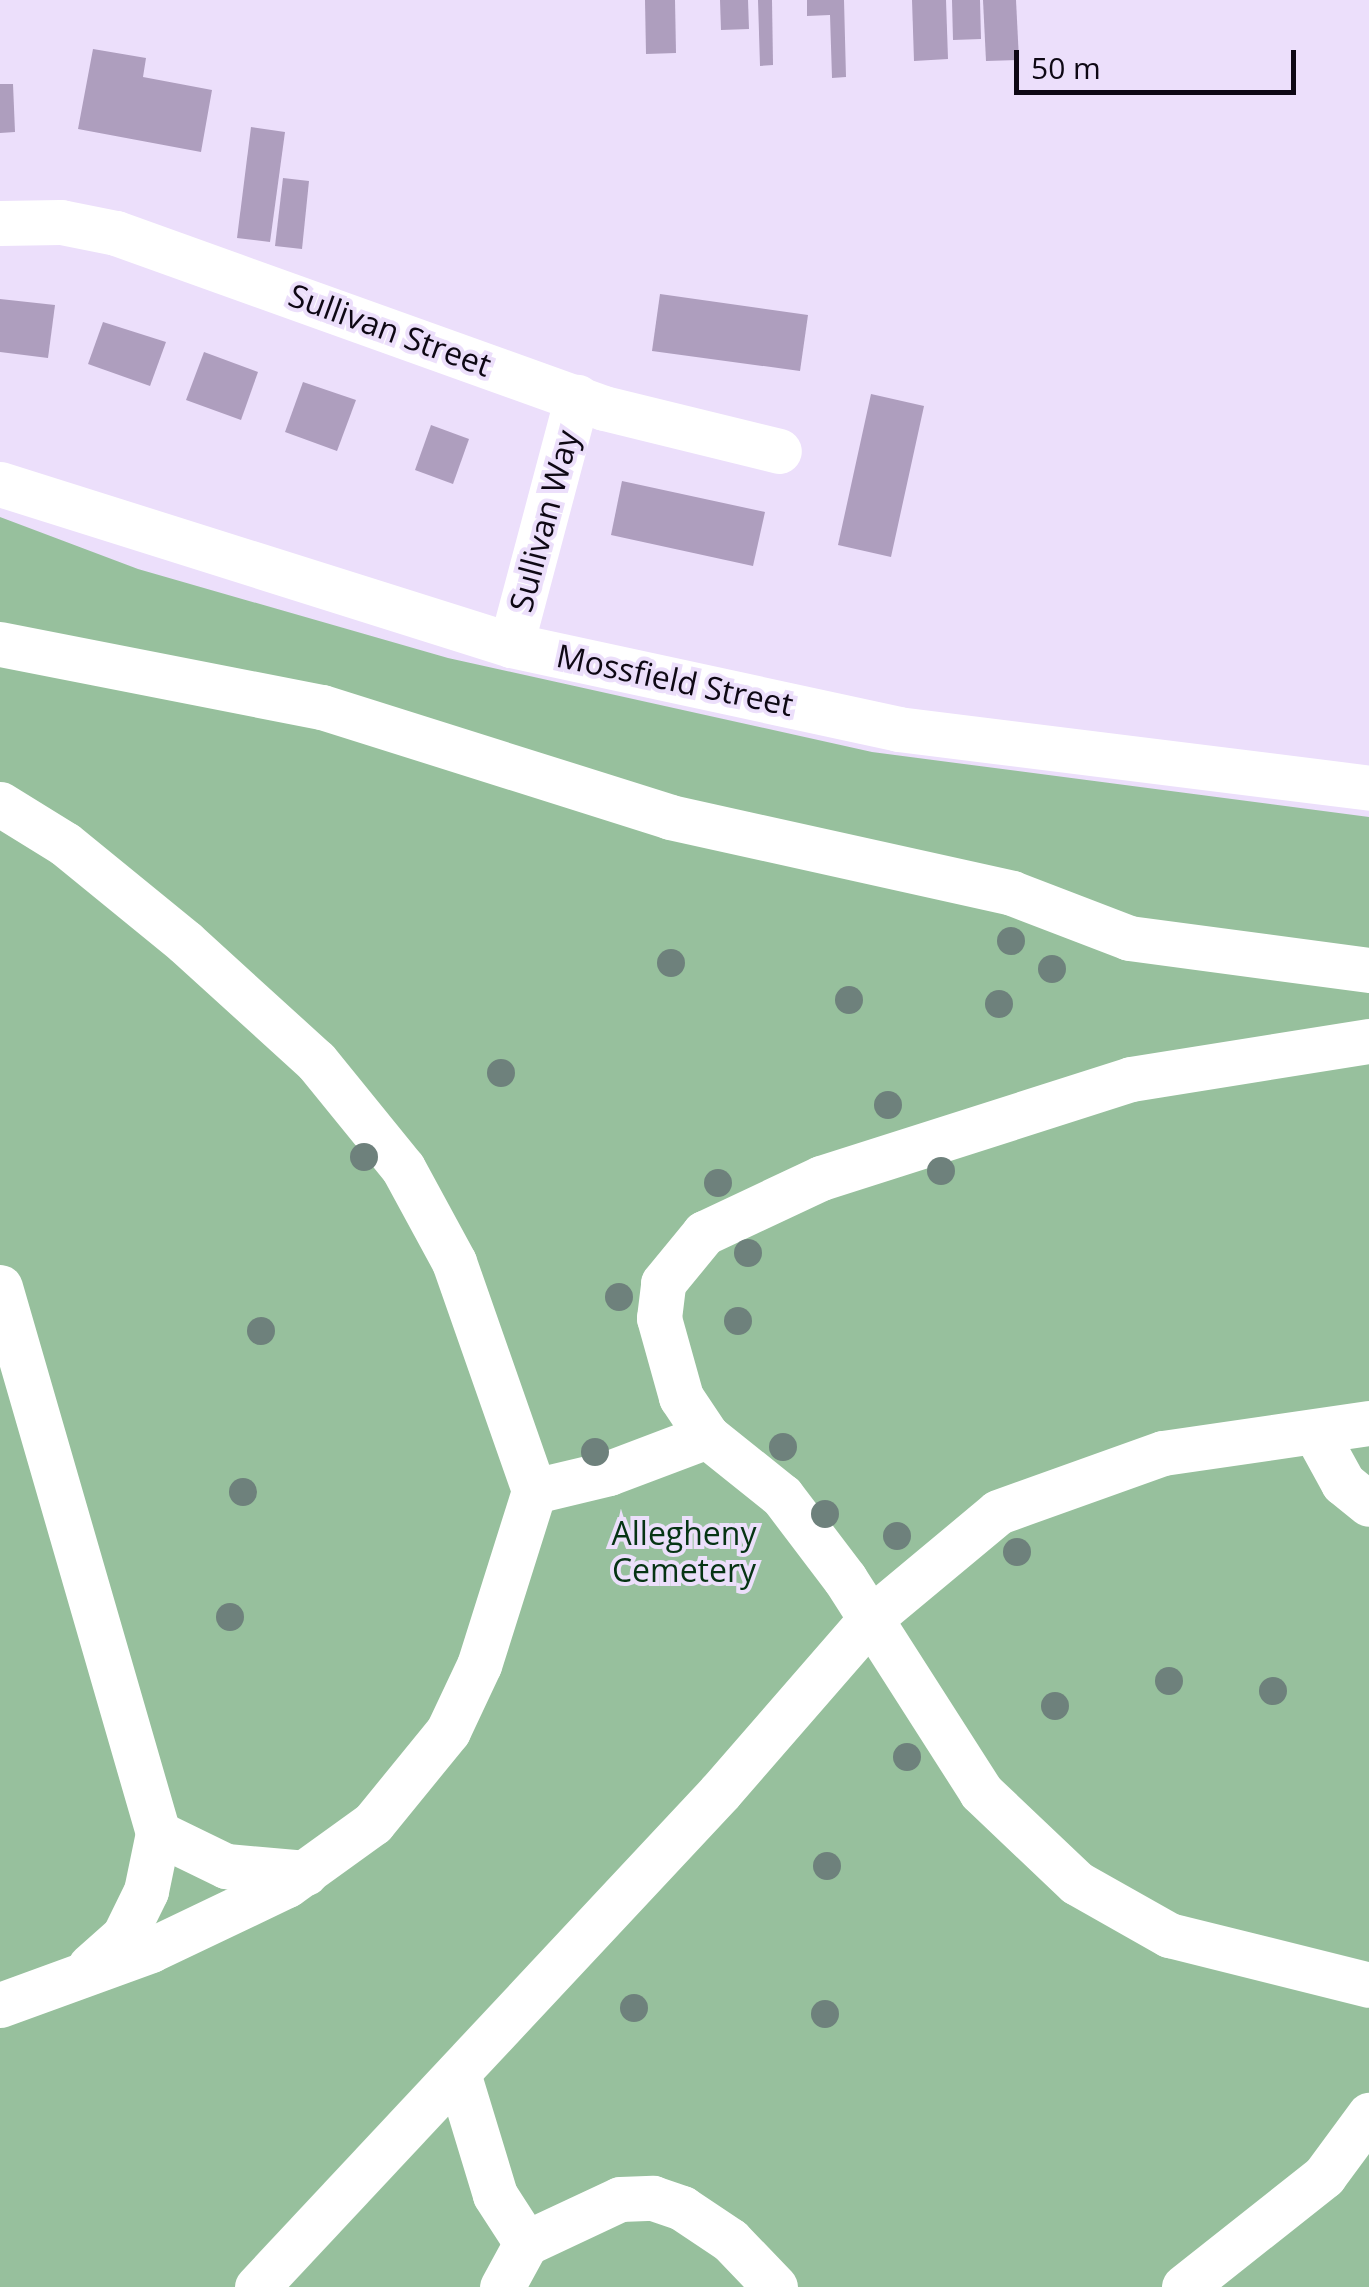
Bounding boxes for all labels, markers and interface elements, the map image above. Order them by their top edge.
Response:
scale bar [1019,30,1302,92]
text: 50 m [1031,47,1101,88]
street label: Sullivan Street [284,276,496,384]
street label: Sullivan Way [501,426,587,616]
street label: Mossfield Street [553,636,797,724]
park label: Allegheny Cemetery [612,1515,756,1590]

